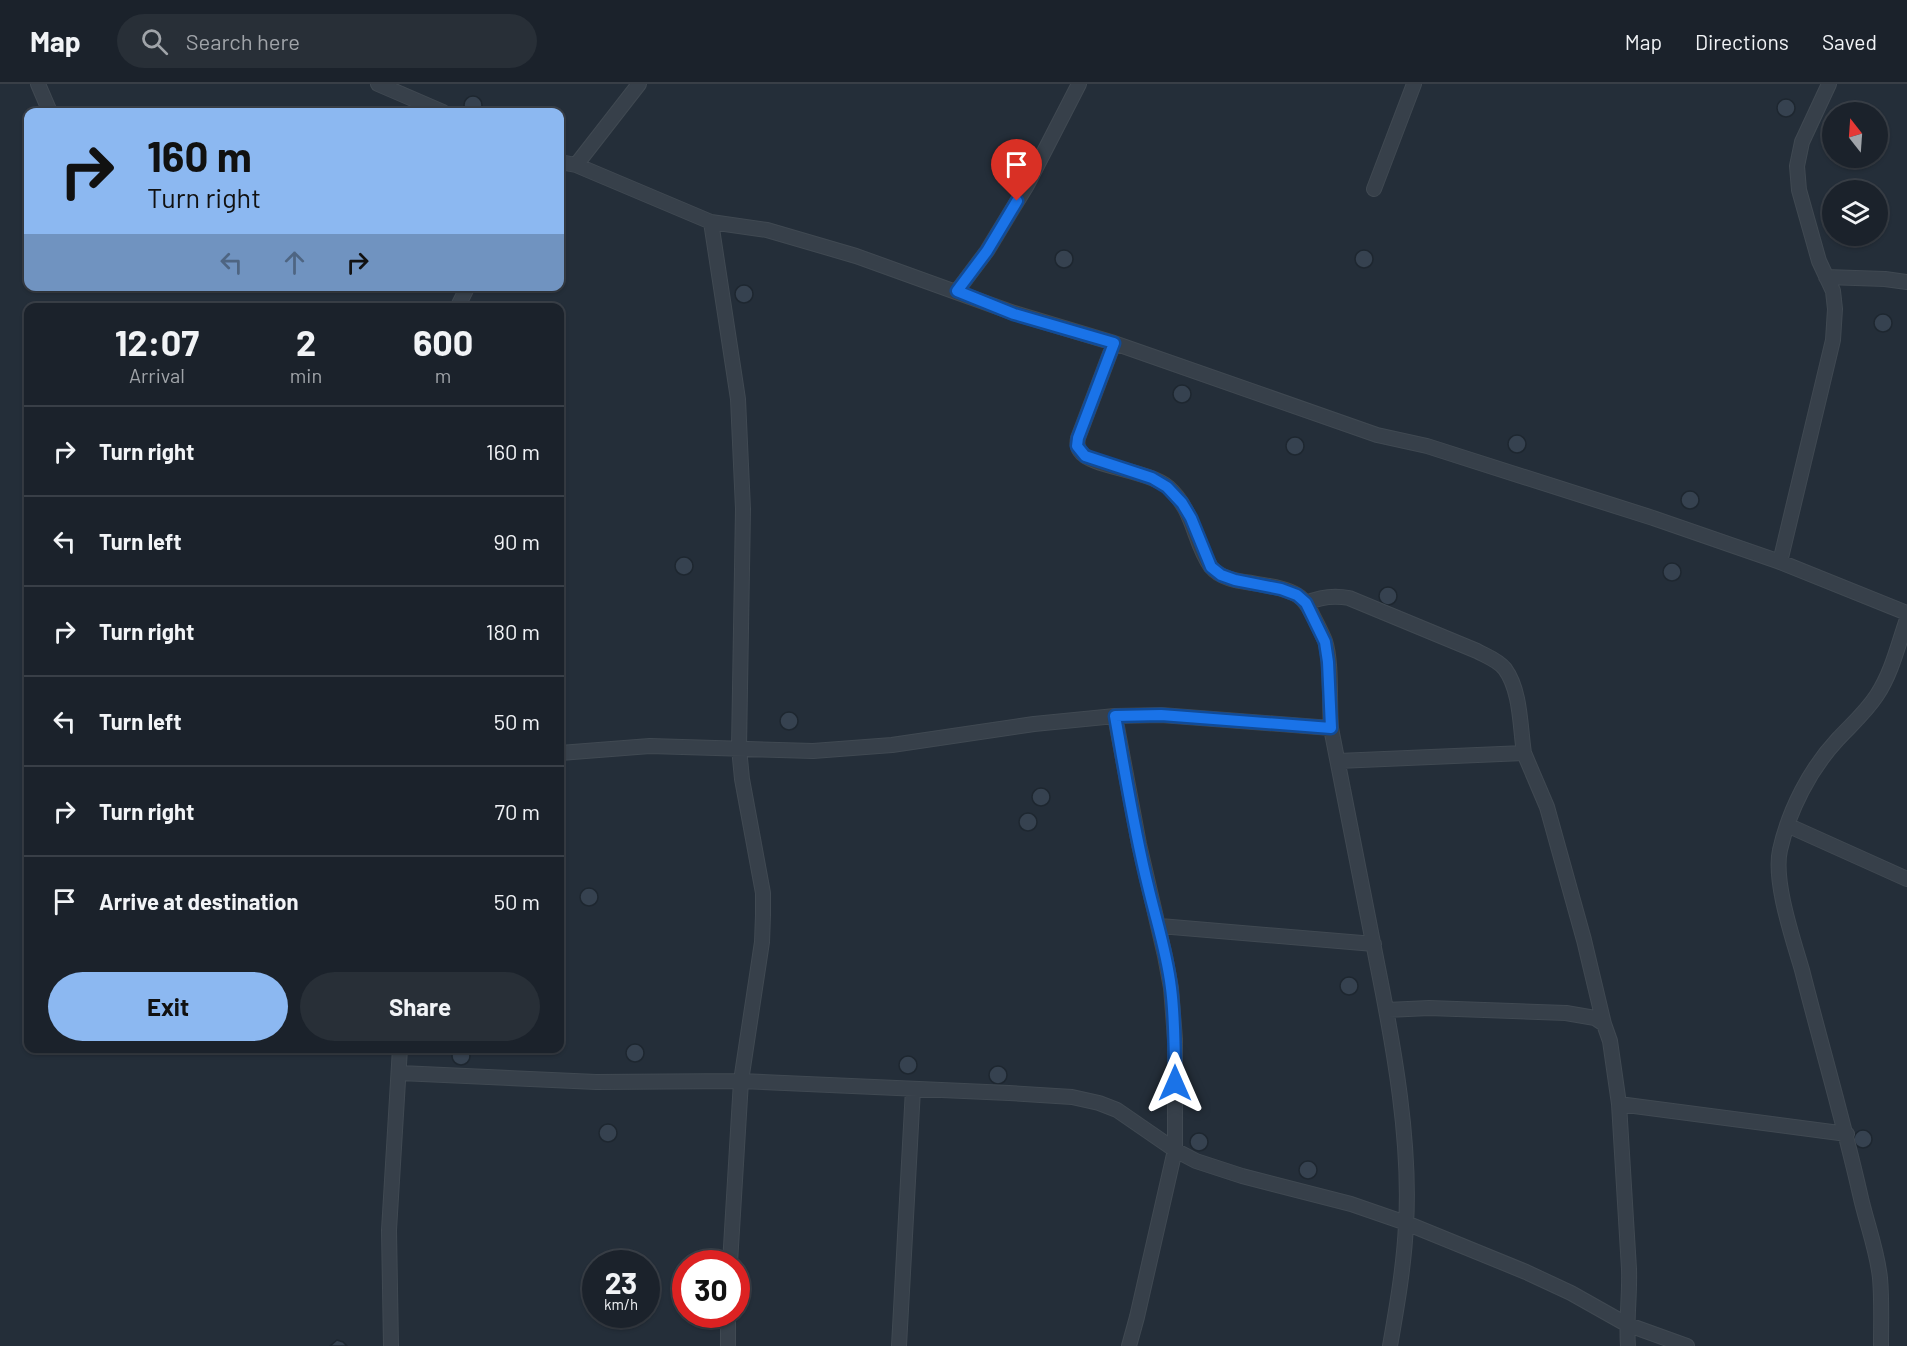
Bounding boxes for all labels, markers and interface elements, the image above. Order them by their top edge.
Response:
search box [117,14,537,68]
text: Map [30,24,81,58]
icon: search [138,25,171,58]
text: Search here [186,28,300,54]
text: Map [1625,29,1662,54]
text: Directions [1695,29,1789,54]
text: Saved [1822,29,1877,54]
north arrow [1822,102,1888,168]
map controls [1822,102,1888,246]
text: 160 m [147,130,252,180]
icon: right [48,132,126,210]
pin [991,139,1042,201]
icon: arrive [1000,148,1033,181]
button: layers [1822,180,1888,246]
text: Turn right [147,181,261,213]
icon: left [215,246,248,279]
icon: ahead [278,246,311,279]
icon: right [341,246,374,279]
text: 12:07 [115,320,199,363]
text: 2 [296,320,316,363]
text: 600 [413,320,473,363]
text: Arrival [129,363,185,387]
text: min [290,363,322,387]
text: m [435,363,451,387]
icon: right [48,435,81,468]
text: Turn right [99,438,194,464]
text: 160 m [486,438,540,464]
icon: left [48,525,81,558]
text: Turn left [99,528,182,554]
text: 90 m [494,528,540,554]
icon: right [48,615,81,648]
text: Turn right [99,618,194,644]
text: 180 m [486,618,540,644]
icon: left [48,705,81,738]
text: Turn left [99,708,182,734]
text: 50 m [494,708,540,734]
icon: right [48,795,81,828]
text: Turn right [99,798,194,824]
text: 70 m [495,798,540,824]
icon: arrive [48,885,81,918]
text: Arrive at destination [99,888,298,914]
text: 50 m [494,888,540,914]
button: Exit [48,972,288,1041]
button: Share [300,972,540,1041]
position arrow [1143,1051,1207,1115]
speed limit sign: 30 [672,1250,750,1328]
text: 23 [605,1264,637,1300]
text: km/h [604,1295,638,1313]

